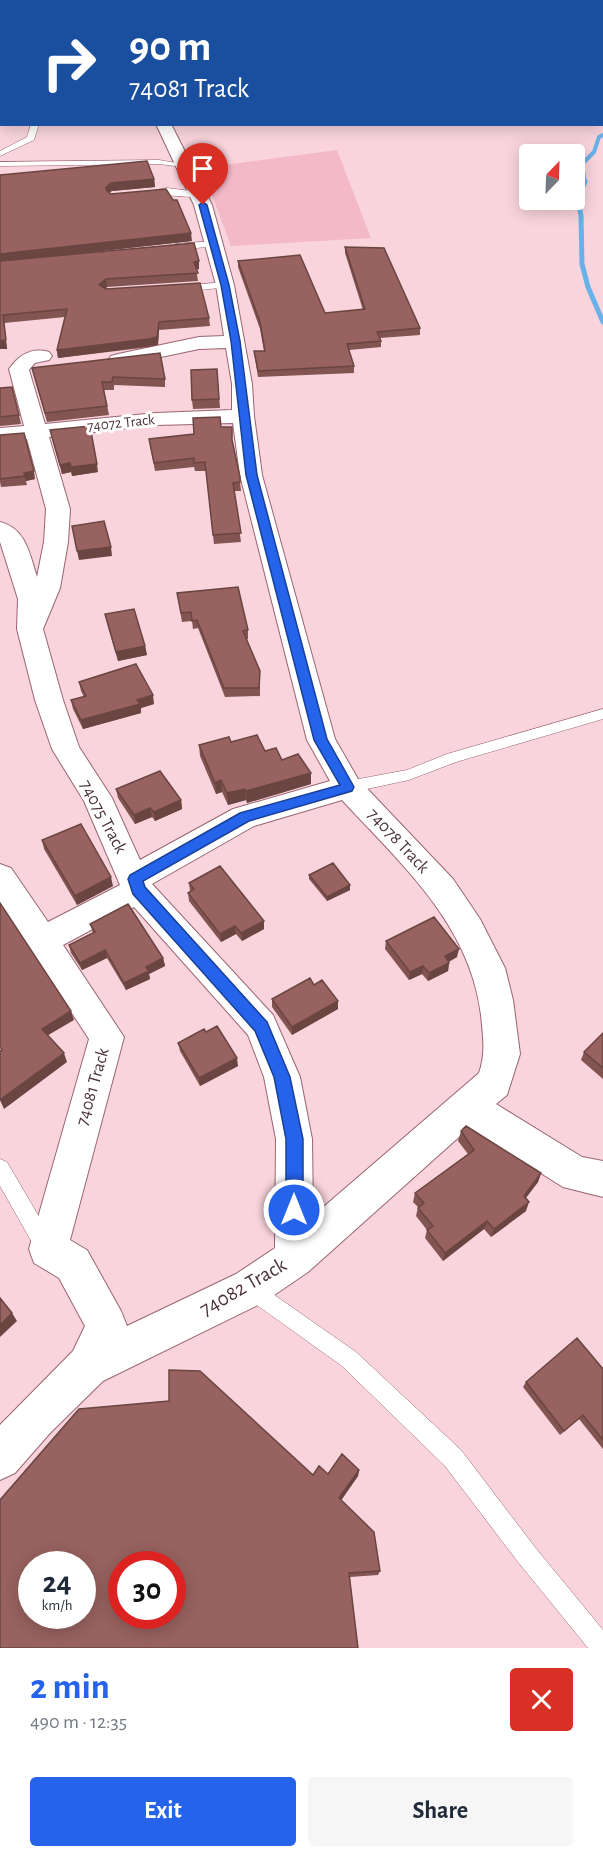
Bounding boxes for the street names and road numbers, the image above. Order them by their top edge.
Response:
street label: 74072 Track [87,412,156,434]
street label: 74075 Track [76,777,130,857]
street label: 74078 Track [364,805,433,877]
street label: 74081 Track [73,1045,113,1128]
street label: 74082 Track [196,1254,290,1320]

